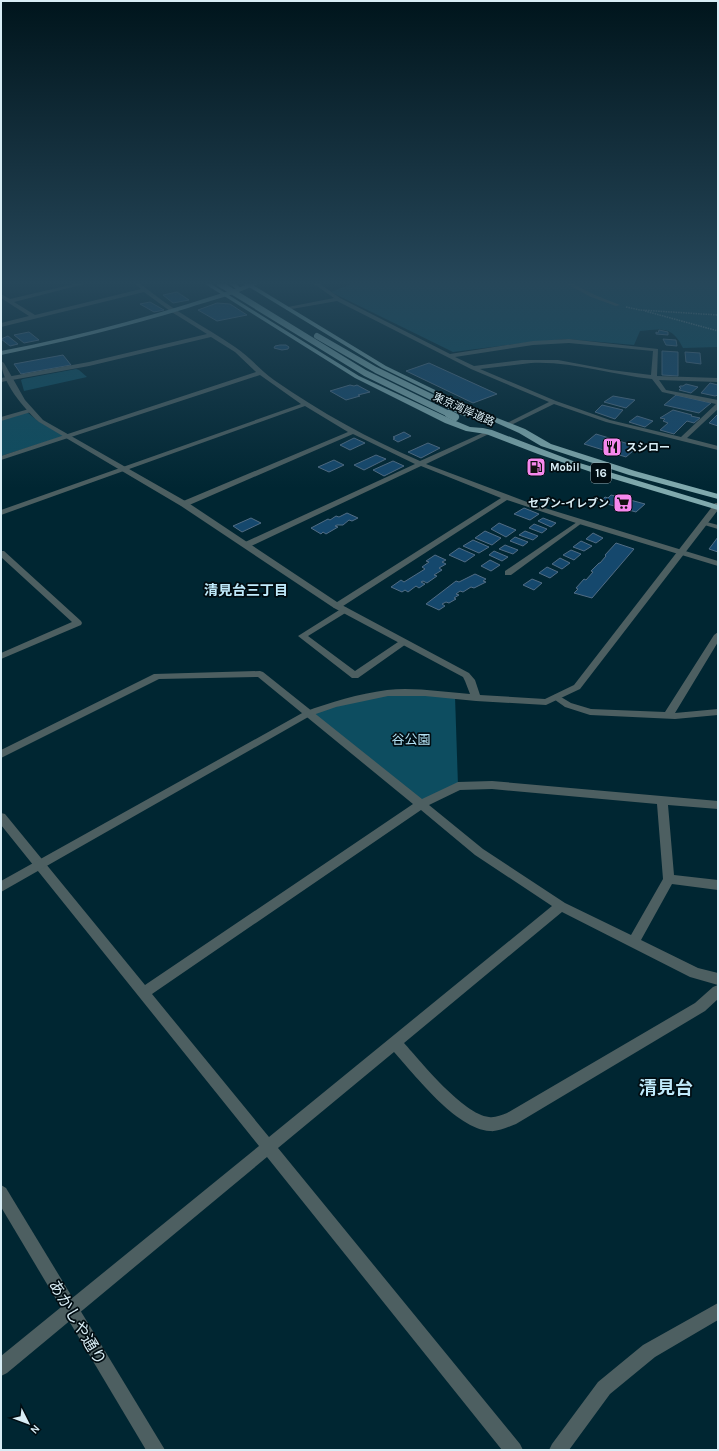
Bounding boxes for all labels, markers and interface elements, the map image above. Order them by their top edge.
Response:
street label: 東京湾岸道路 [431,390,497,429]
restaurant icon: スシロー [601,436,623,458]
place label: スシロー [626,441,670,454]
fuel station icon: Mobil [525,456,547,478]
place label: Mobil [550,461,580,474]
road number: 16 [591,463,611,483]
supermarket icon: セブン-イレブン [612,492,634,514]
place label: セブン-イレブン [528,497,609,510]
district label: 清見台三丁目 [204,582,288,599]
park label: 谷公園 [391,732,431,747]
district label: 清見台 [639,1077,693,1099]
street label: あかしや通り [45,1276,110,1368]
north arrow [8,1403,48,1443]
text: N [28,1422,43,1437]

